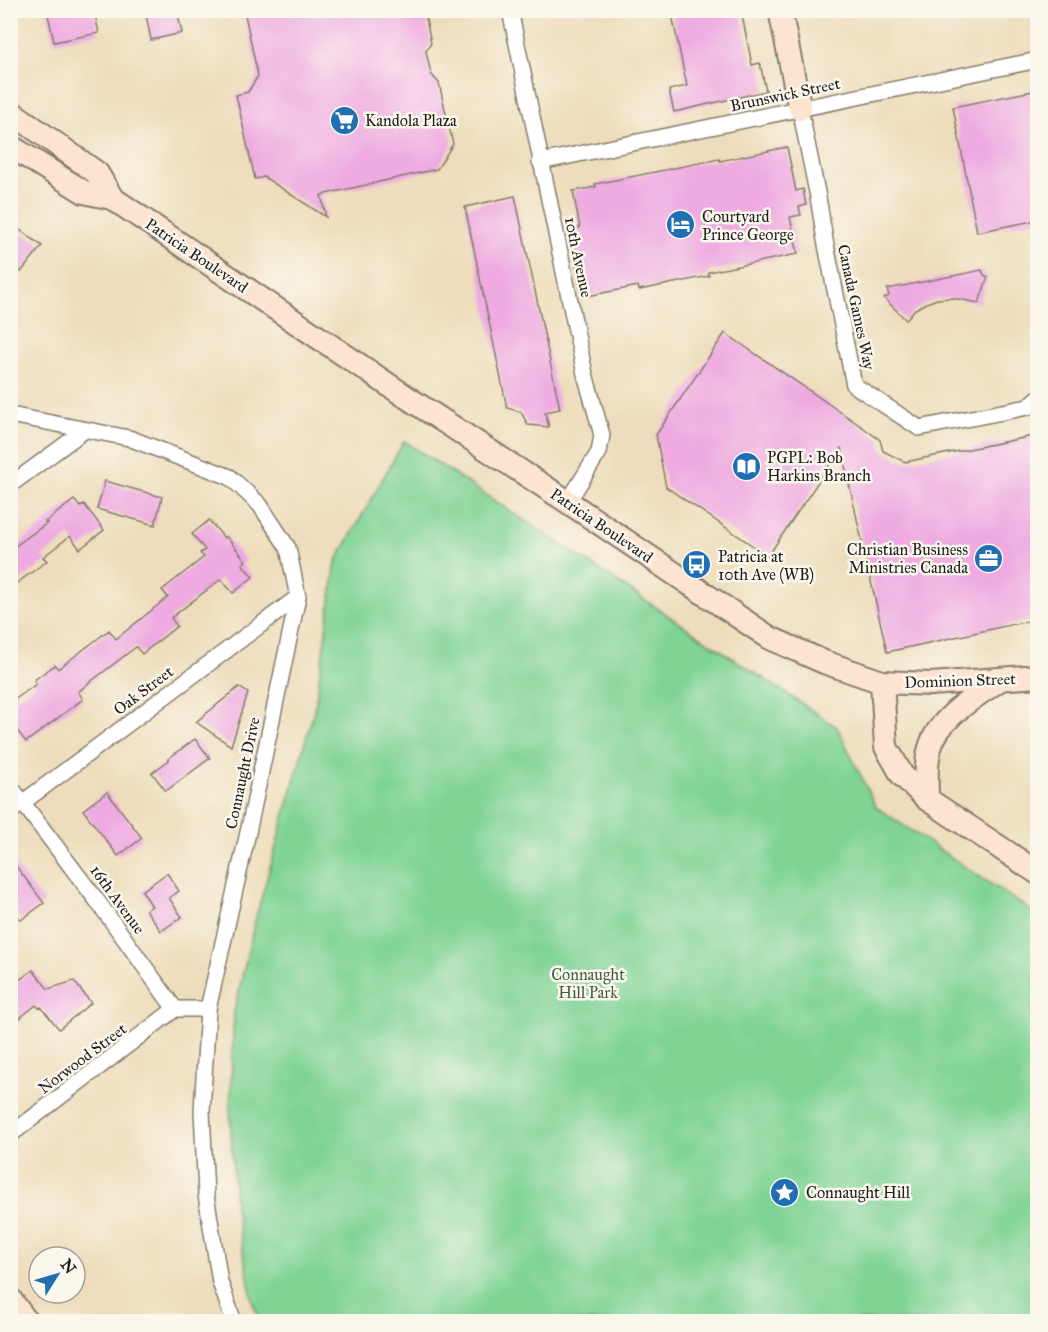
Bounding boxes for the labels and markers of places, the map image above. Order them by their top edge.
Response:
supermarket icon: Kandola Plaza [328,104,360,136]
place label: Kandola Plaza [365,111,457,130]
place label: Courtyard Prince George [702,207,794,245]
hotel icon: Courtyard Prince George [665,209,697,241]
place label: PGPL: Bob Harkins Branch [767,448,871,485]
library icon: PGPL: Bob Harkins Branch [730,450,762,482]
place label: Christian Business Ministries Canada [847,540,968,577]
office icon: Christian Business Ministries Canada [973,542,1005,574]
place label: Patricia at 10th Ave (WB) [718,547,814,585]
bus stop icon: Patricia at 10th Ave (WB) [681,549,713,581]
place icon: Connaught Hill [769,1176,801,1208]
place label: Connaught Hill [806,1183,911,1203]

